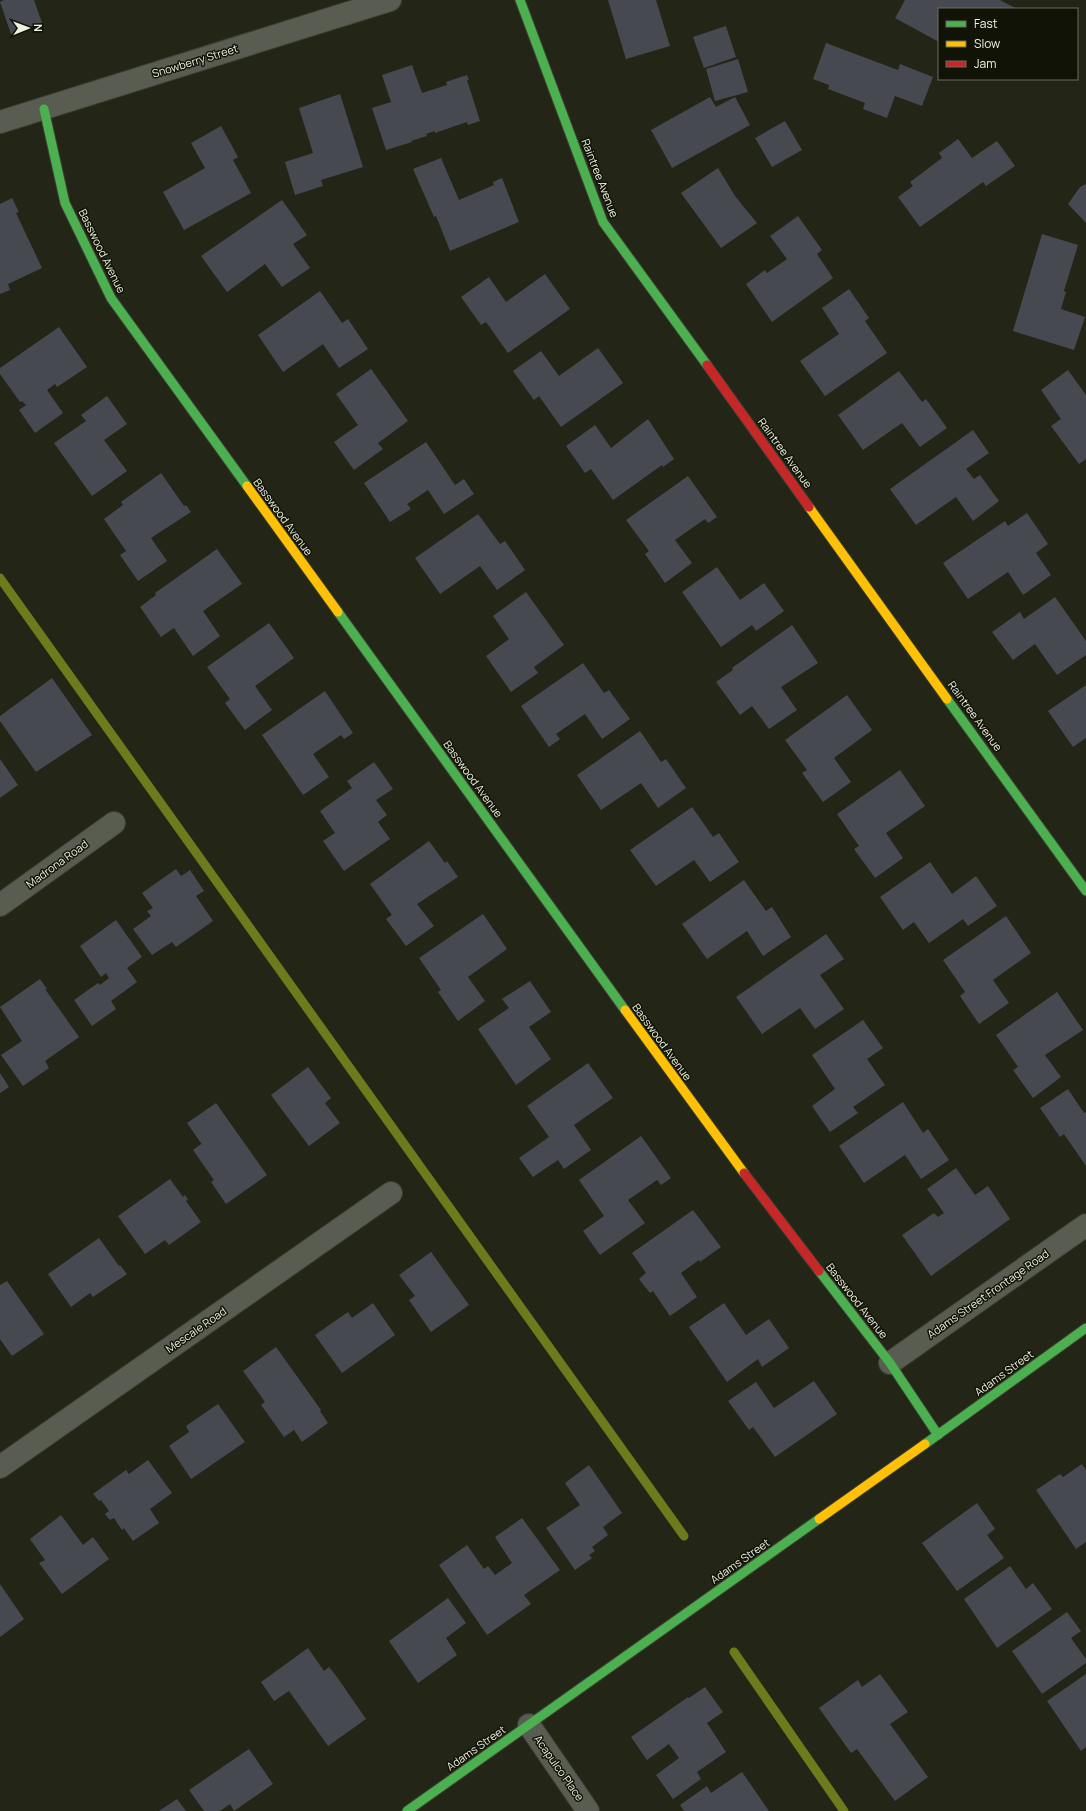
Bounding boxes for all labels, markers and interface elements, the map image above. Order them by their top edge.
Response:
north arrow [8,8,48,48]
legend [938,8,1078,80]
text: Fast [974,15,998,32]
text: N [31,24,46,32]
text: Slow [974,35,1000,52]
street label: Snowberry Street [150,40,240,81]
text: Jam [974,55,996,72]
street label: Raintree Avenue [579,136,623,220]
street label: Basswood Avenue [76,206,130,296]
street label: Raintree Avenue [755,415,816,491]
street label: Basswood Avenue [250,475,317,559]
street label: Raintree Avenue [945,678,1006,754]
street label: Basswood Avenue [440,737,507,821]
street label: Madrona Road [23,836,91,891]
street label: Basswood Avenue [629,1000,696,1084]
street label: Adams Street Frontage Road [924,1246,1052,1341]
street label: Basswood Avenue [823,1260,892,1342]
street label: Mescale Road [162,1303,229,1356]
street label: Adams Street [971,1346,1036,1399]
street label: Adams Street [707,1535,772,1587]
street label: Adams Street [443,1722,508,1774]
street label: Acapulco Place [531,1732,588,1804]

